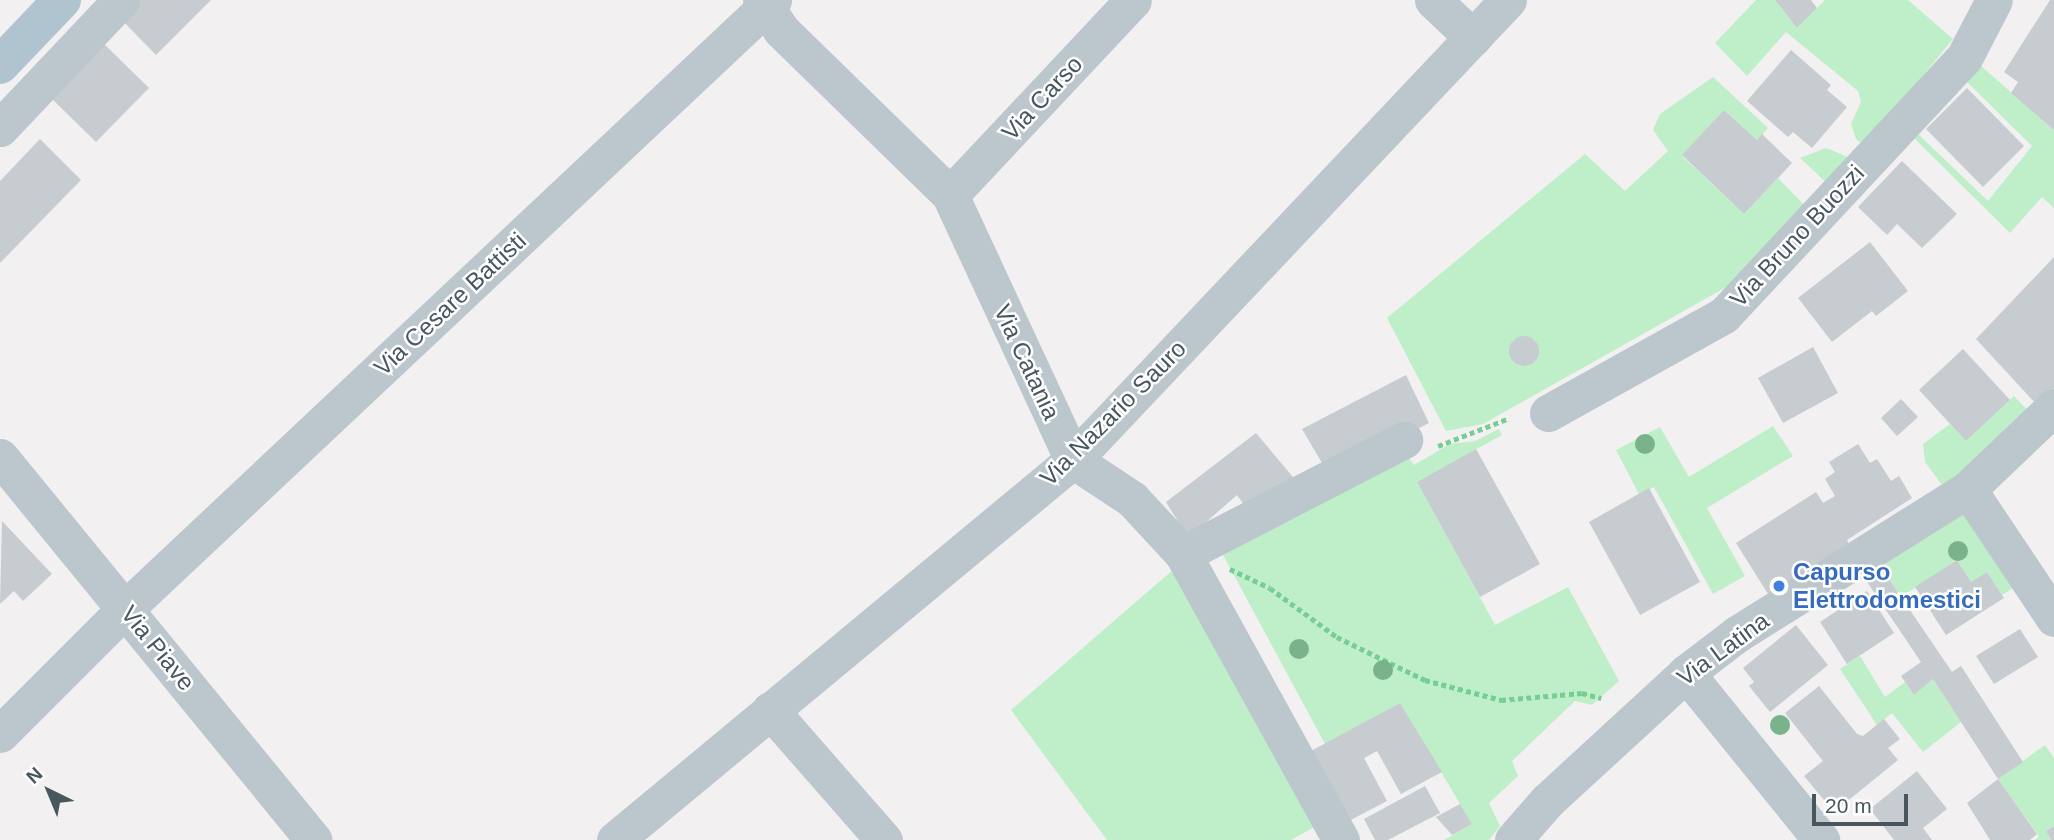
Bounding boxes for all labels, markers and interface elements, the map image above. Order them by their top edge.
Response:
street label: Via Carso [996,50,1088,146]
street label: Via Bruno Buozzi [1724,159,1870,313]
street label: Via Cesare Battisti [368,226,532,382]
street label: Via Catania [988,300,1066,424]
street label: Via Nazario Sauro [1034,334,1192,492]
place label: Capurso Elettrodomestici [1793,558,1981,614]
marker: Capurso Elettrodomestici [1771,578,1787,594]
street label: Via Piave [115,600,201,696]
street label: Via Latina [1672,606,1774,692]
north arrow [14,756,84,826]
text: N [22,763,47,788]
scale bar [1816,780,1912,824]
text: 20 m [1825,794,1872,817]

